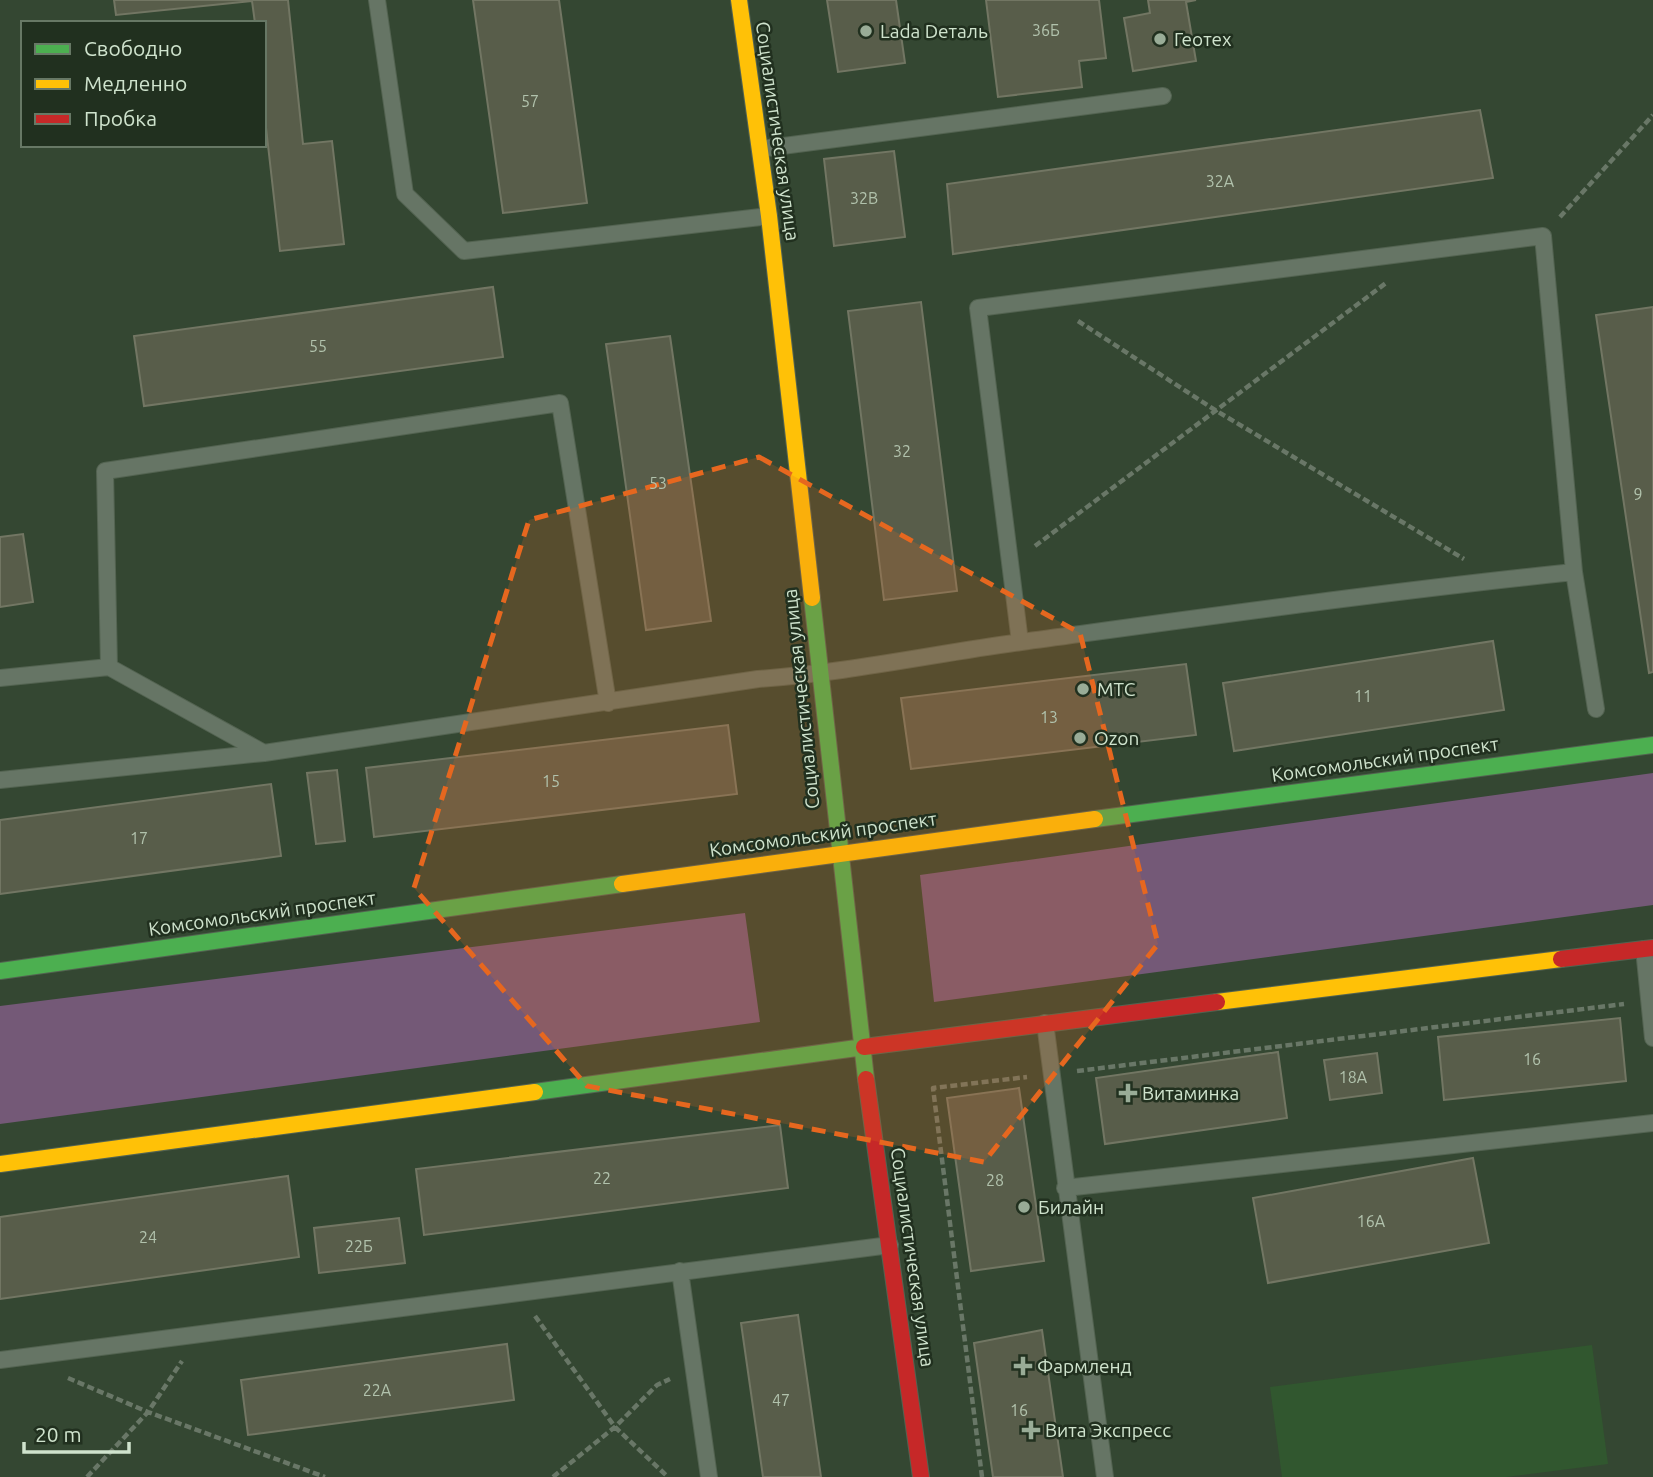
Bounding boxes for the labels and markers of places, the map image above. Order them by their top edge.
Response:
place label: Lada Dеталь [880,20,988,42]
marker: Lada Dеталь [858,23,874,39]
place label: Геотех [1174,28,1232,50]
marker: Геотех [1152,31,1168,47]
place label: МТС [1097,678,1136,700]
marker: МТС [1075,681,1091,697]
place label: Ozon [1094,727,1139,749]
marker: Ozon [1072,730,1088,746]
place label: Витаминка [1142,1082,1239,1104]
marker: Витаминка [1120,1085,1136,1101]
place label: Билайн [1038,1196,1104,1218]
marker: Билайн [1016,1199,1032,1215]
place label: Фармленд [1037,1355,1132,1377]
marker: Фармленд [1015,1358,1031,1374]
place label: Вита Экспресс [1045,1419,1171,1441]
marker: Вита Экспресс [1023,1422,1039,1438]

